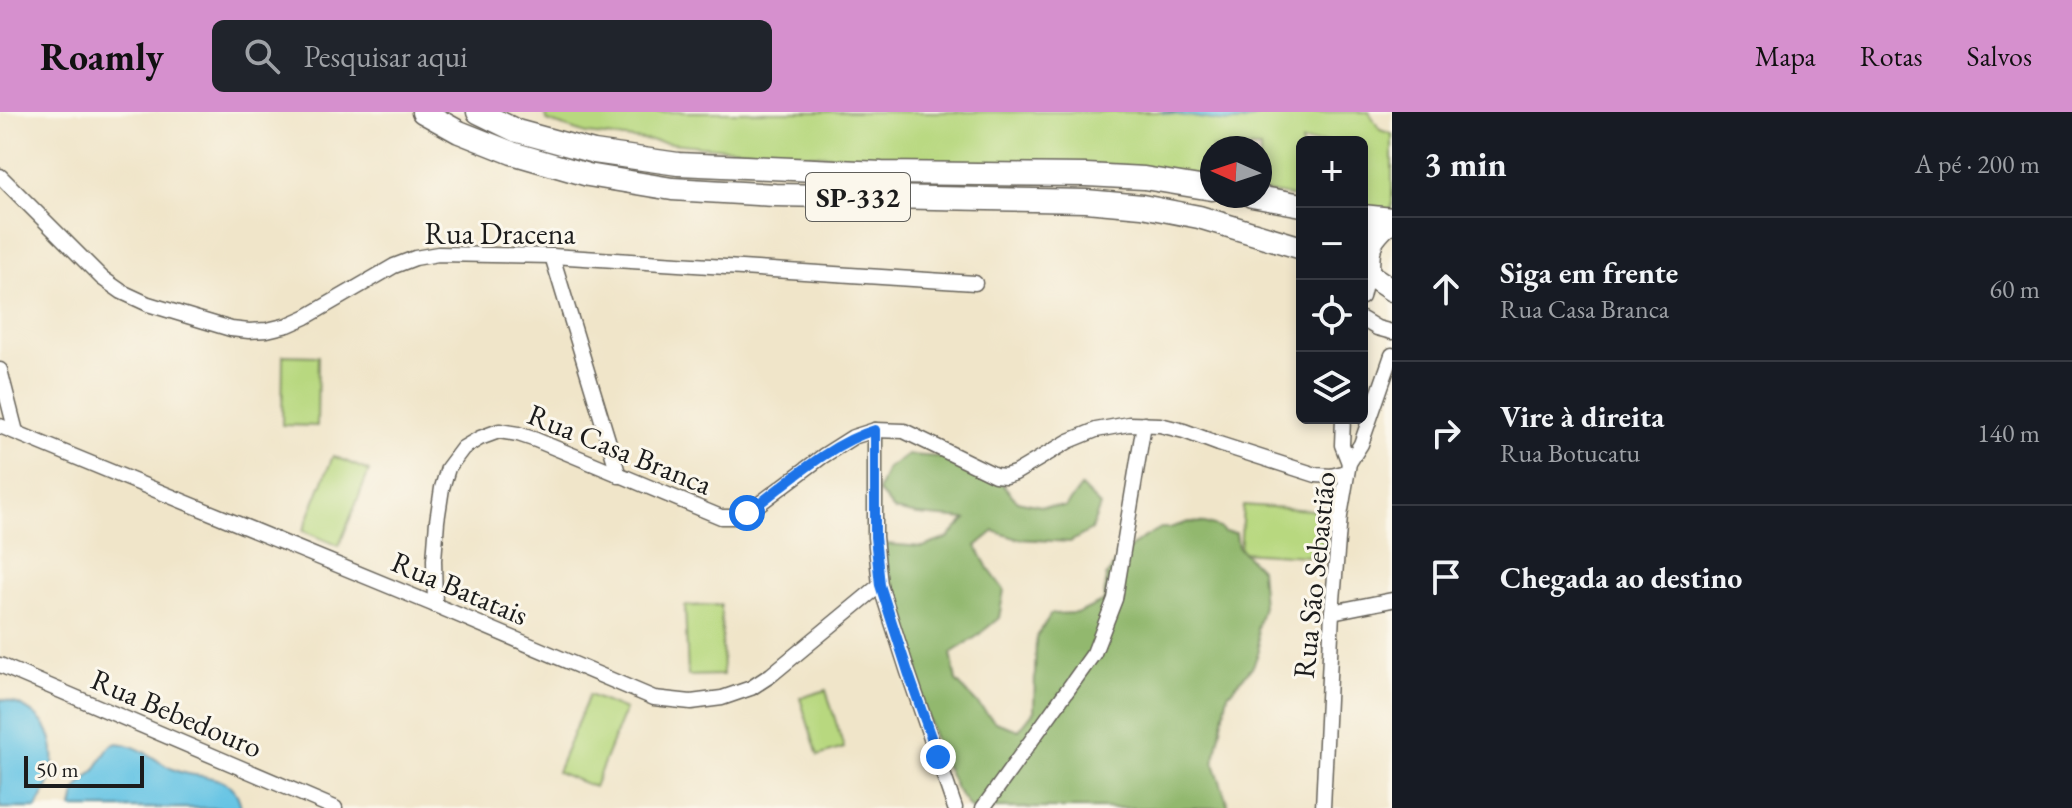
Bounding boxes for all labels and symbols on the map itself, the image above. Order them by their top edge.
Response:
north arrow [1200,136,1272,208]
road number: SP-332 [806,173,910,221]
street label: Rua Dracena [425,214,575,253]
street label: Rua Casa Branca [522,394,718,504]
street label: Rua São Sebastião [1284,470,1344,680]
route start [729,495,765,531]
street label: Rua Batatais [386,542,534,634]
street label: Rua Bebedouro [86,659,268,767]
route end [920,739,956,775]
scale bar [24,752,144,788]

